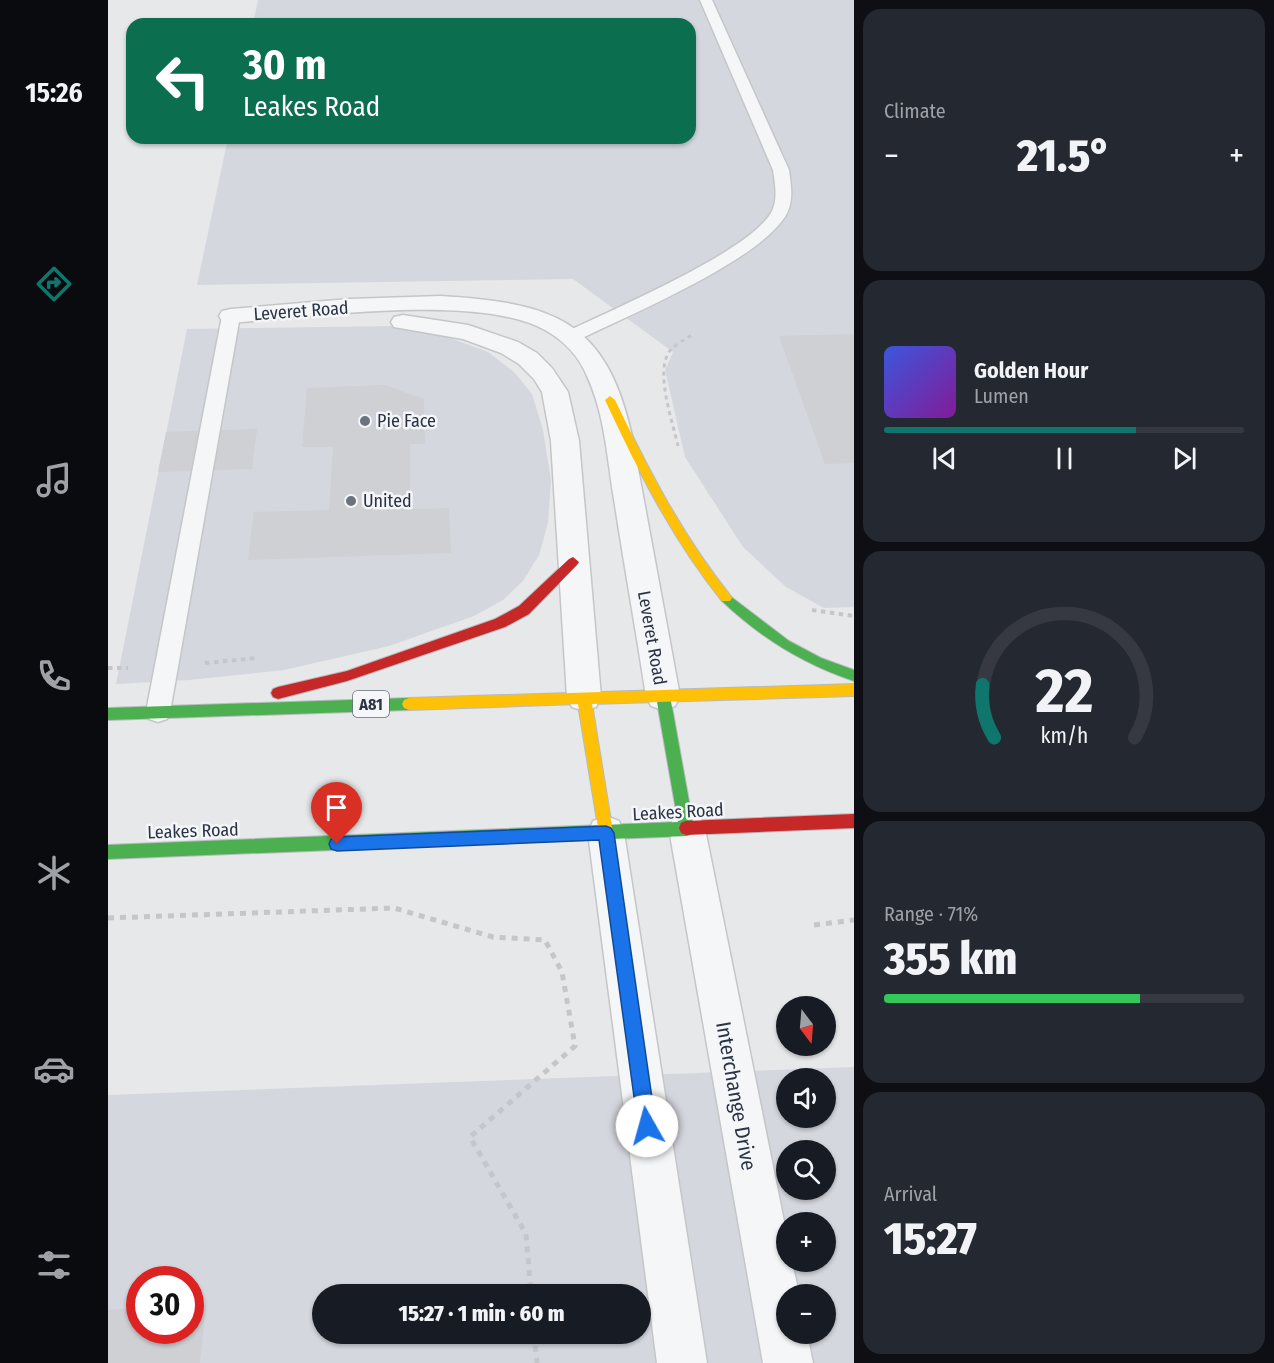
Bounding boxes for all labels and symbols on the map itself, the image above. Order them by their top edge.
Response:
street label: Leveret Road [253,297,349,325]
place label: Pie Face [377,410,436,432]
marker: Pie Face [358,414,372,428]
place label: United [363,490,412,512]
marker: United [344,494,358,508]
street label: Leveret Road [633,589,671,687]
road number: A81 [353,691,389,717]
pin [311,782,362,844]
street label: Leakes Road [632,799,724,825]
street label: Leakes Road [147,818,239,844]
north arrow [776,996,836,1056]
street label: Interchange Drive [710,1019,762,1173]
position arrow [615,1094,679,1158]
speed limit sign: 30 [126,1266,204,1344]

